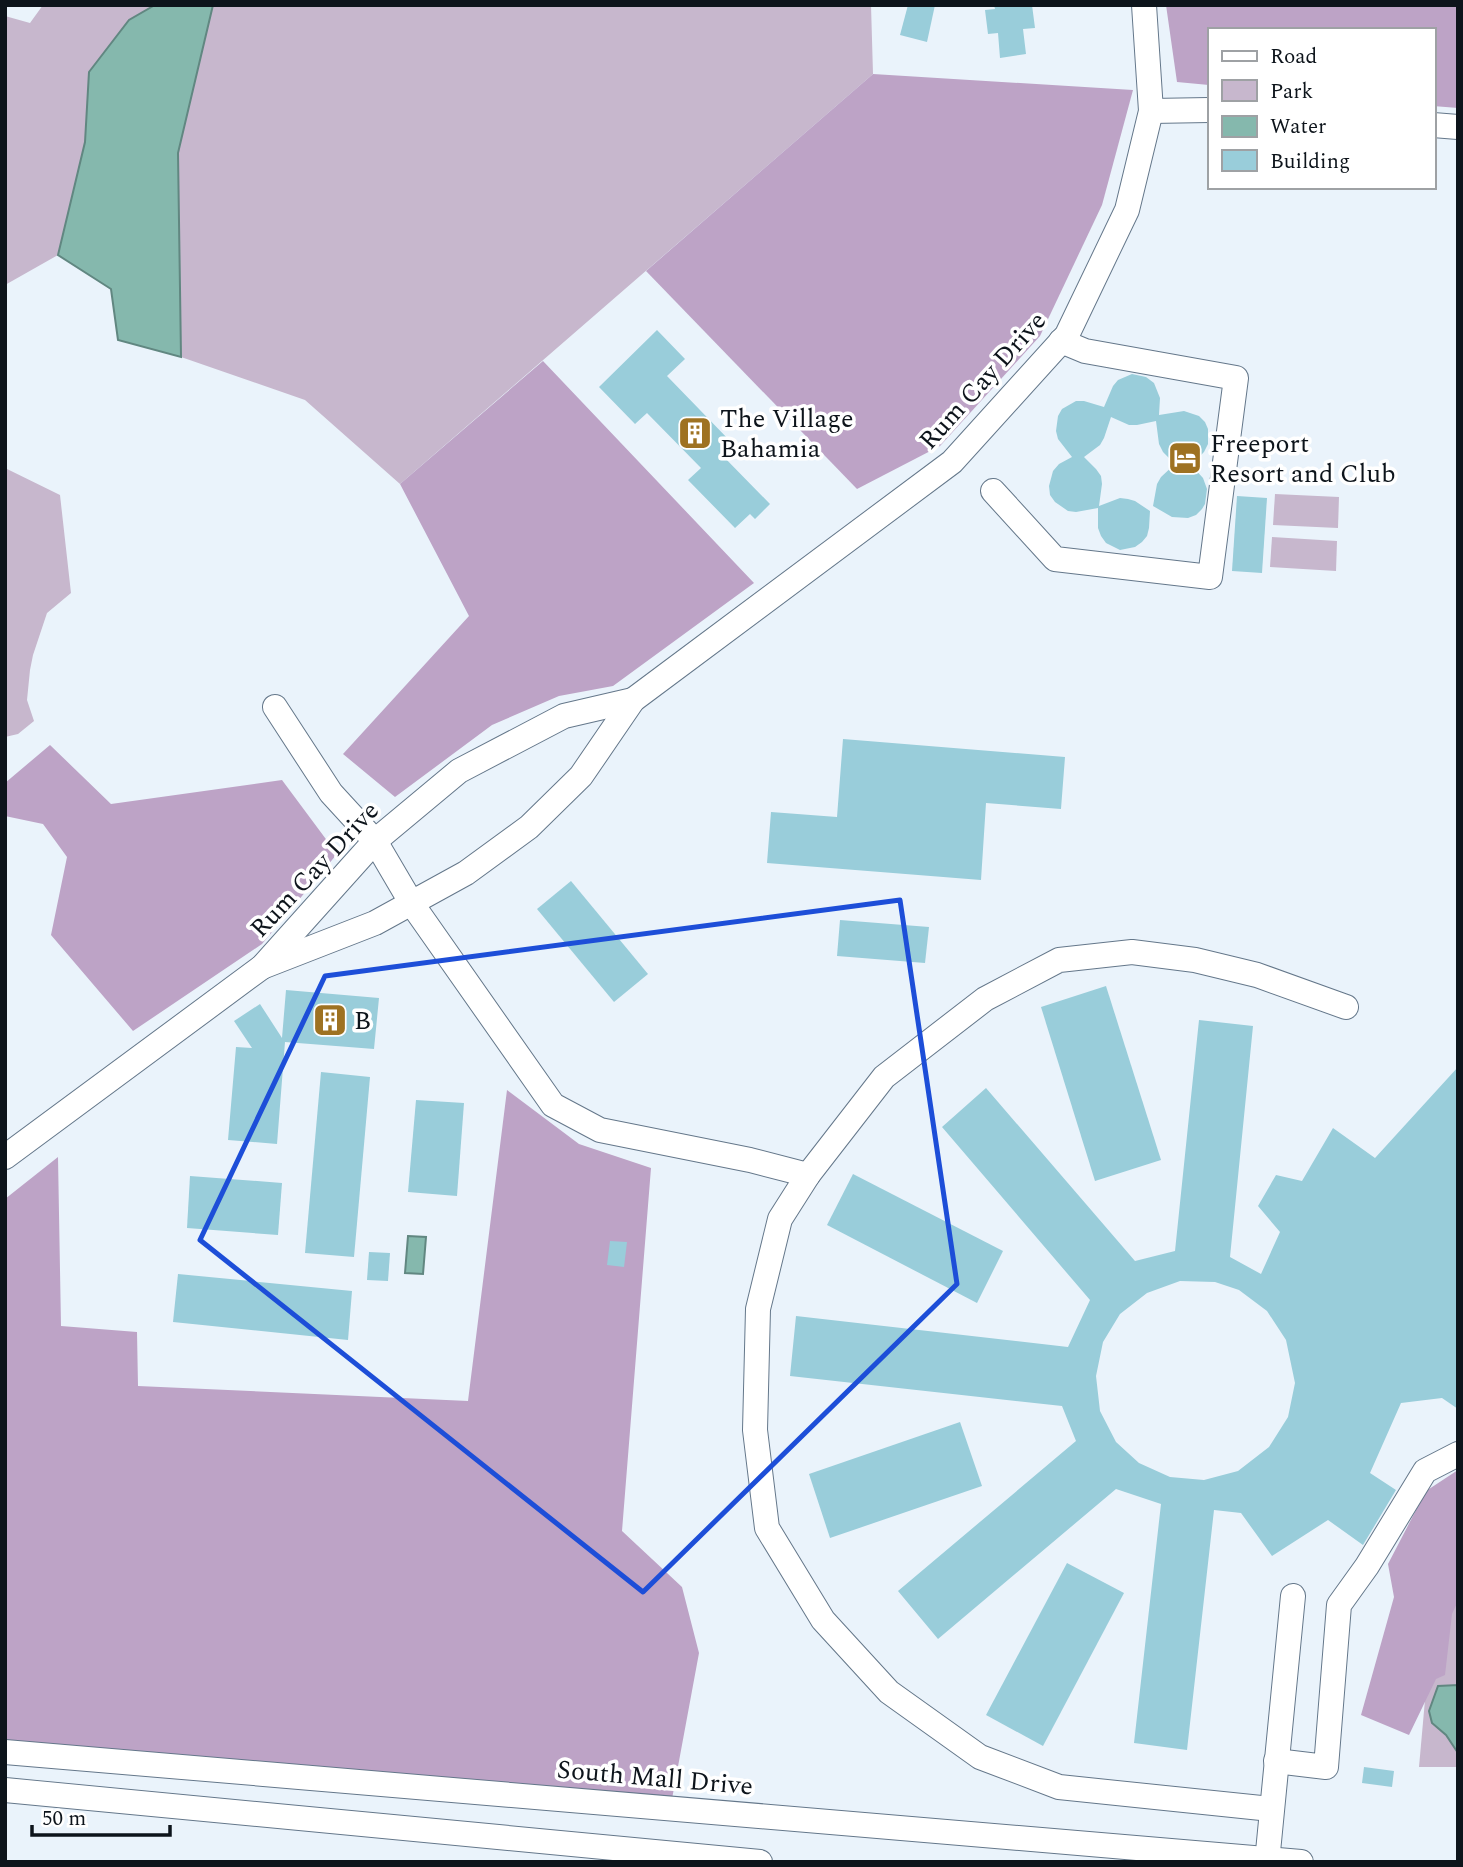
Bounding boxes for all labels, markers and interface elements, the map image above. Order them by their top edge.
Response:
legend [1208,28,1435,189]
text: Road [1270,41,1317,73]
text: Park [1270,76,1314,108]
text: Water [1270,111,1326,143]
text: Building [1270,146,1350,178]
street label: Rum Cay Drive [909,302,1056,459]
place label: The Village Bahamia [720,399,854,469]
building icon: The Village Bahamia [676,414,714,452]
place label: Freeport Resort and Club [1210,424,1396,494]
hotel icon: Freeport Resort and Club [1166,439,1204,477]
street label: Rum Cay Drive [241,792,389,947]
building icon: B [311,1001,349,1039]
place label: B [354,1001,371,1041]
street label: South Mall Drive [555,1749,755,1806]
scale bar [32,1794,170,1838]
text: 50 m [42,1803,86,1835]

